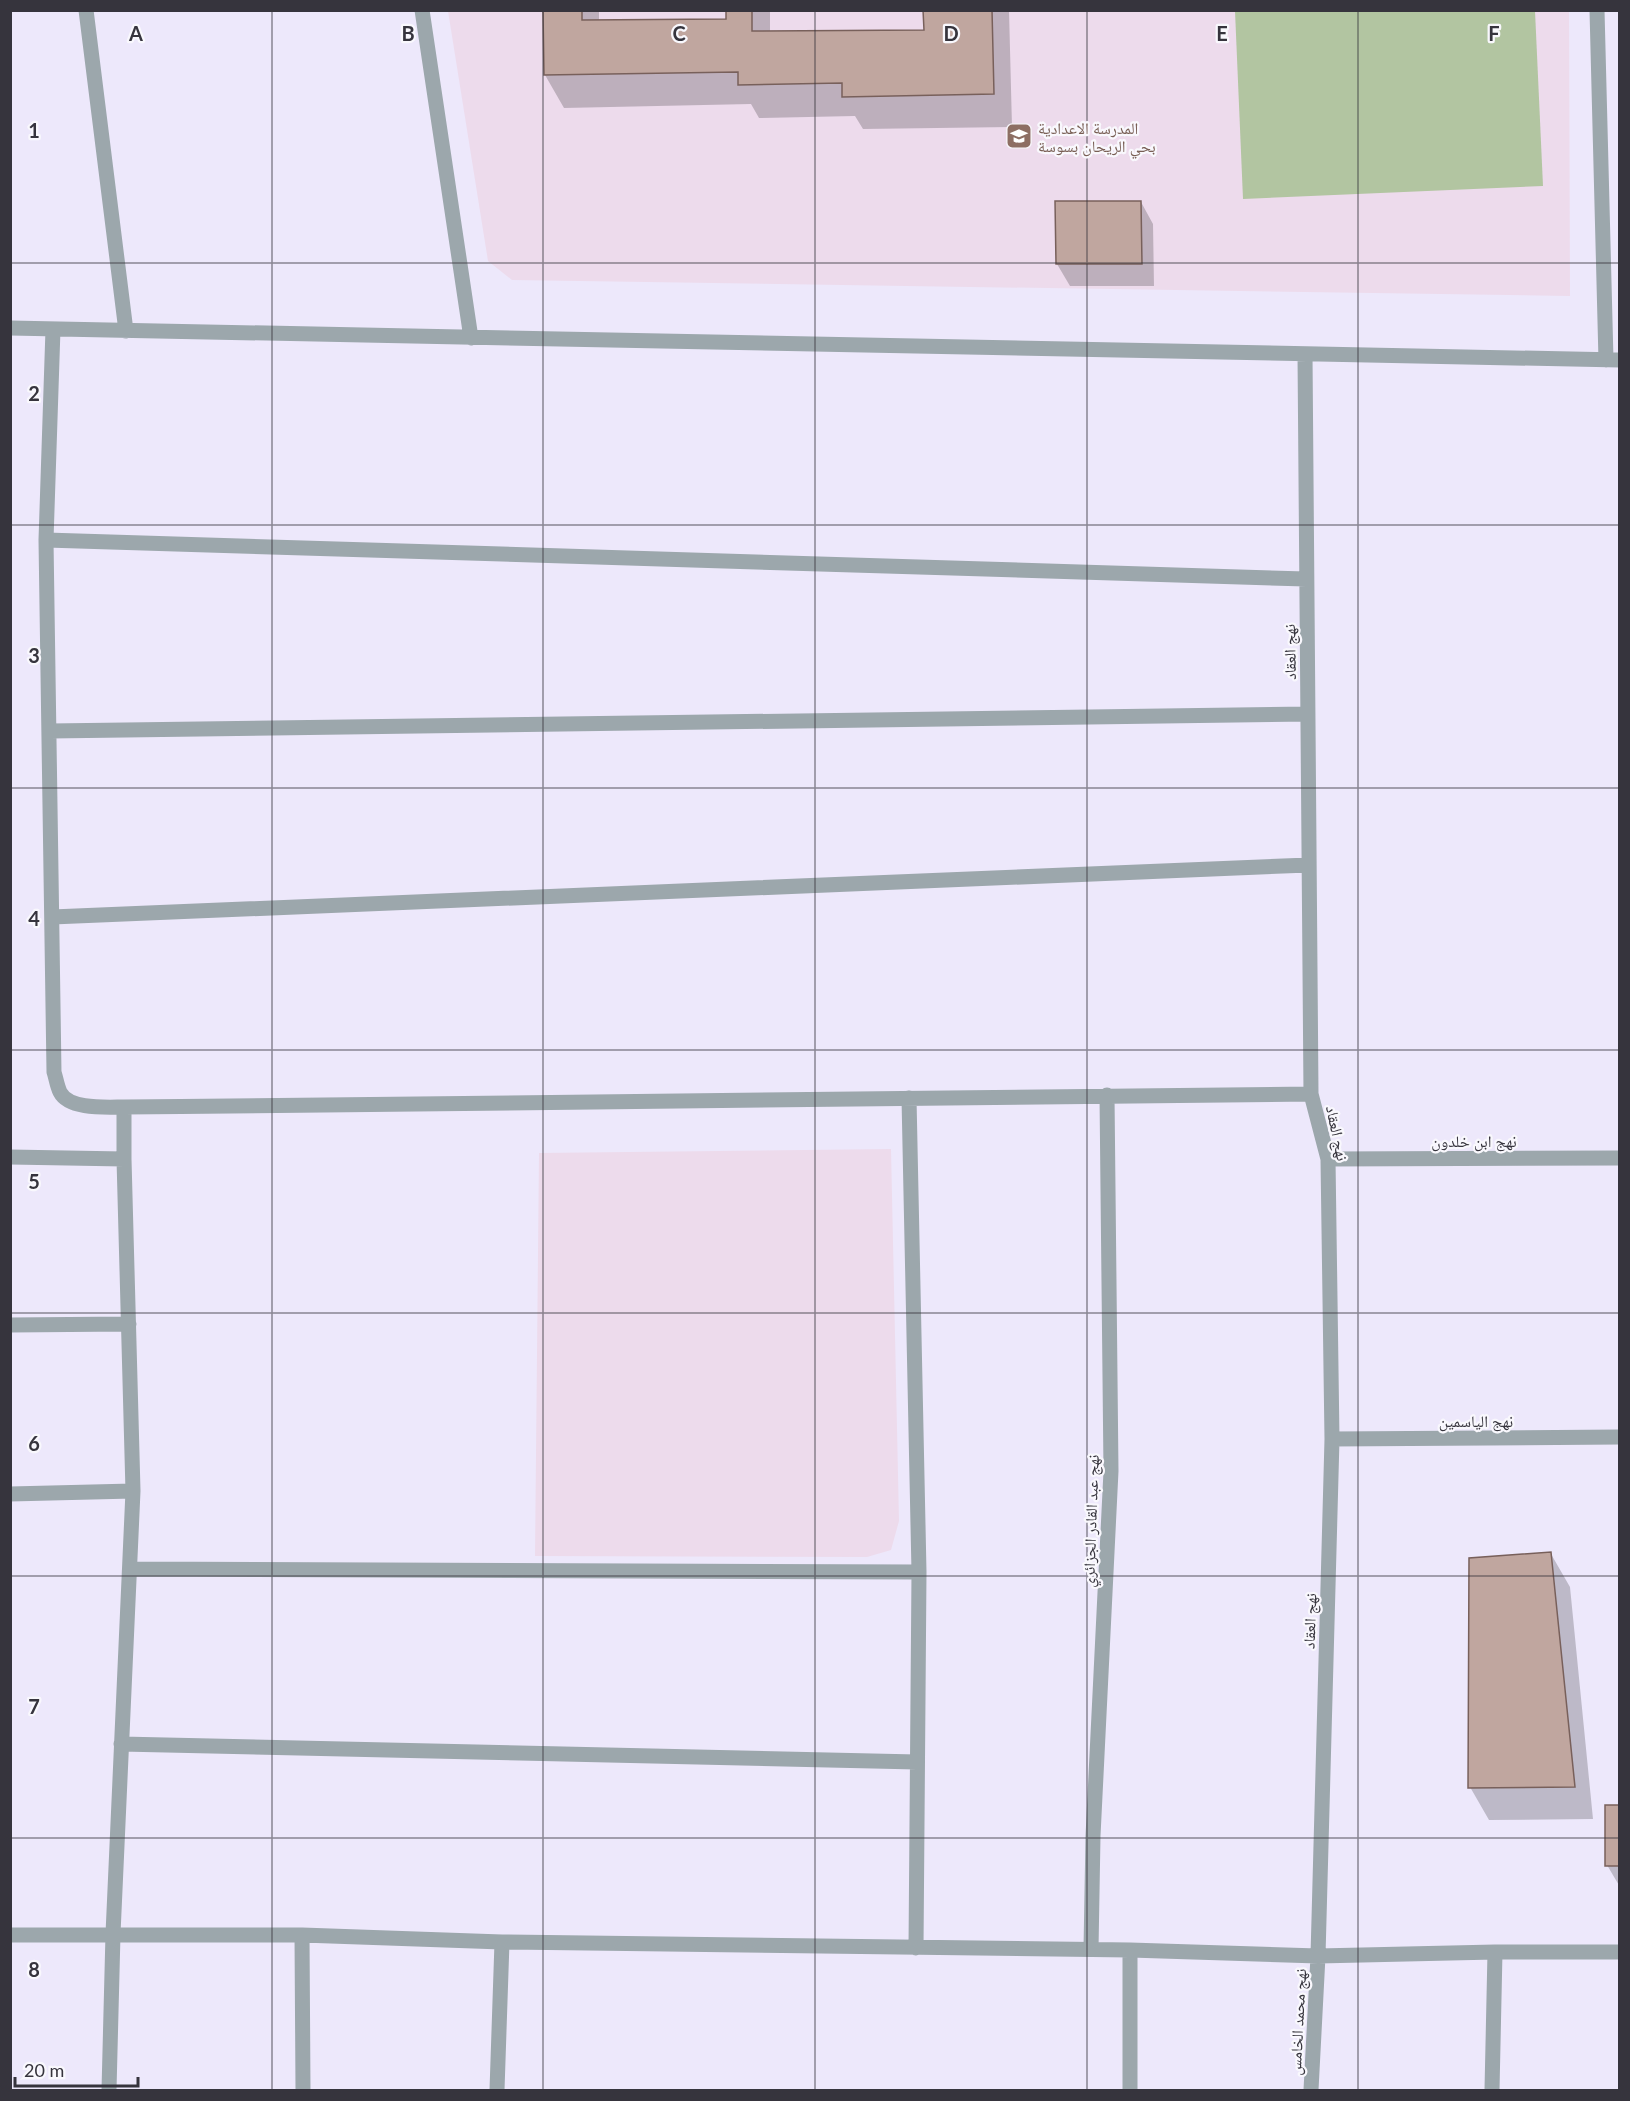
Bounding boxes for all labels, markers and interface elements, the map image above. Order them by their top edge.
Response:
text: A [128,21,143,45]
text: B [401,21,415,45]
text: C [672,21,686,45]
text: D [943,21,959,45]
text: E [1216,21,1228,45]
text: F [1488,21,1500,45]
text: 1 [28,118,40,142]
place label: المدرسة الاعدادية بحي الريحان بسوسة [1038,118,1156,159]
school or university icon: المدرسة الاعدادية بحي الريحان بسوسة [1004,121,1034,151]
text: 2 [28,381,40,405]
street label: نهج العقاد [1279,624,1301,680]
text: 3 [28,643,40,667]
text: 4 [28,906,40,930]
street label: نهج العقاد [1321,1104,1353,1163]
street label: نهج ابن خلدون [1431,1131,1517,1152]
text: 5 [28,1169,40,1193]
street label: نهج الياسمين [1439,1411,1513,1432]
text: 6 [28,1431,40,1455]
street label: نهج عبد القادر الجزائري [1078,1454,1106,1588]
street label: نهج العقاد [1299,1593,1321,1649]
text: 7 [28,1694,40,1718]
text: 8 [28,1957,40,1981]
street label: نهج محمد الخامس [1285,1968,1311,2076]
scale bar [15,2050,138,2088]
text: 20 m [24,2059,64,2081]

